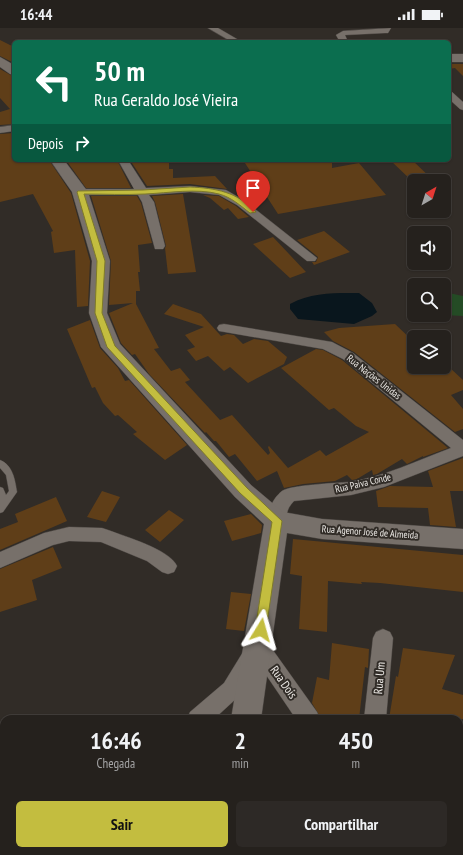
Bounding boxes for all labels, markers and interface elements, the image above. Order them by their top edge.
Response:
text: 16:44 [20,5,52,24]
text: 50 m [94,52,145,89]
icon: left [28,56,80,108]
text: Rua Geraldo José Vieira [94,88,238,111]
icon: right [71,132,93,154]
text: Depois [28,134,63,153]
pin [236,171,270,212]
north arrow [407,174,451,218]
map controls [407,174,451,374]
icon: arrive [242,177,264,199]
button: sound [407,226,451,270]
button: search [407,278,451,322]
button: layers [407,330,451,374]
street label: Rua Nações Unidas [344,352,404,403]
street label: Rua Paiva Conde [334,470,392,496]
street label: Rua Agenor José de Almeida [321,522,419,542]
position arrow [240,609,282,651]
street label: Rua Um [370,661,388,695]
street label: Rua Dois [267,663,301,701]
text: 16:46 [90,725,142,756]
text: 2 [234,725,246,756]
text: 450 [339,725,373,756]
text: Chegada [97,755,135,772]
text: min [232,755,249,772]
text: m [352,755,360,772]
button: Sair [16,801,228,847]
button: Compartilhar [236,801,447,847]

